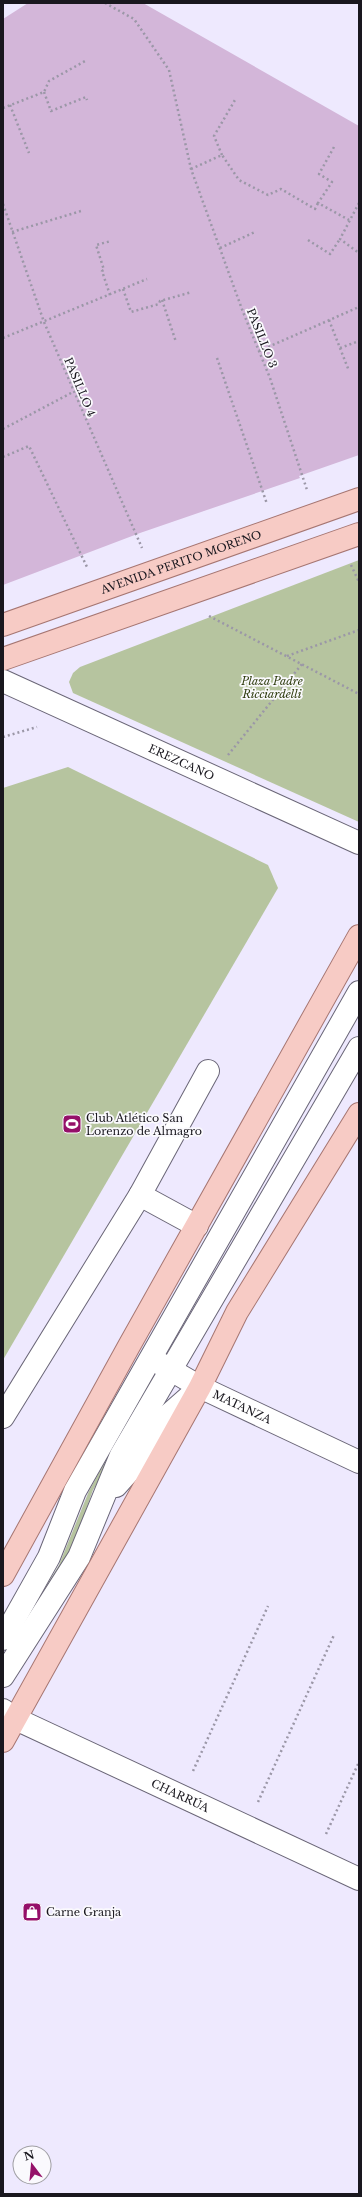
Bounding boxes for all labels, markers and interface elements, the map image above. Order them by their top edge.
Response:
street label: PASILLO 3 [244,306,280,370]
street label: PASILLO 4 [61,355,99,419]
street label: AVENIDA PERITO MORENO [98,527,263,597]
park label: Plaza Padre Ricciardelli [240,674,303,701]
street label: EREZCANO [146,741,216,783]
place label: Club Atlético San Lorenzo de Almagro [86,1111,202,1138]
sports icon: Club Atlético San Lorenzo de Almagro [61,1113,83,1135]
street label: MATANZA [211,1387,274,1427]
street label: CHARRÚA [149,1776,212,1815]
shop icon: Carne Granja [21,1901,43,1923]
place label: Carne Granja [46,1905,122,1919]
north arrow [12,2145,52,2185]
text: N [22,2147,37,2164]

